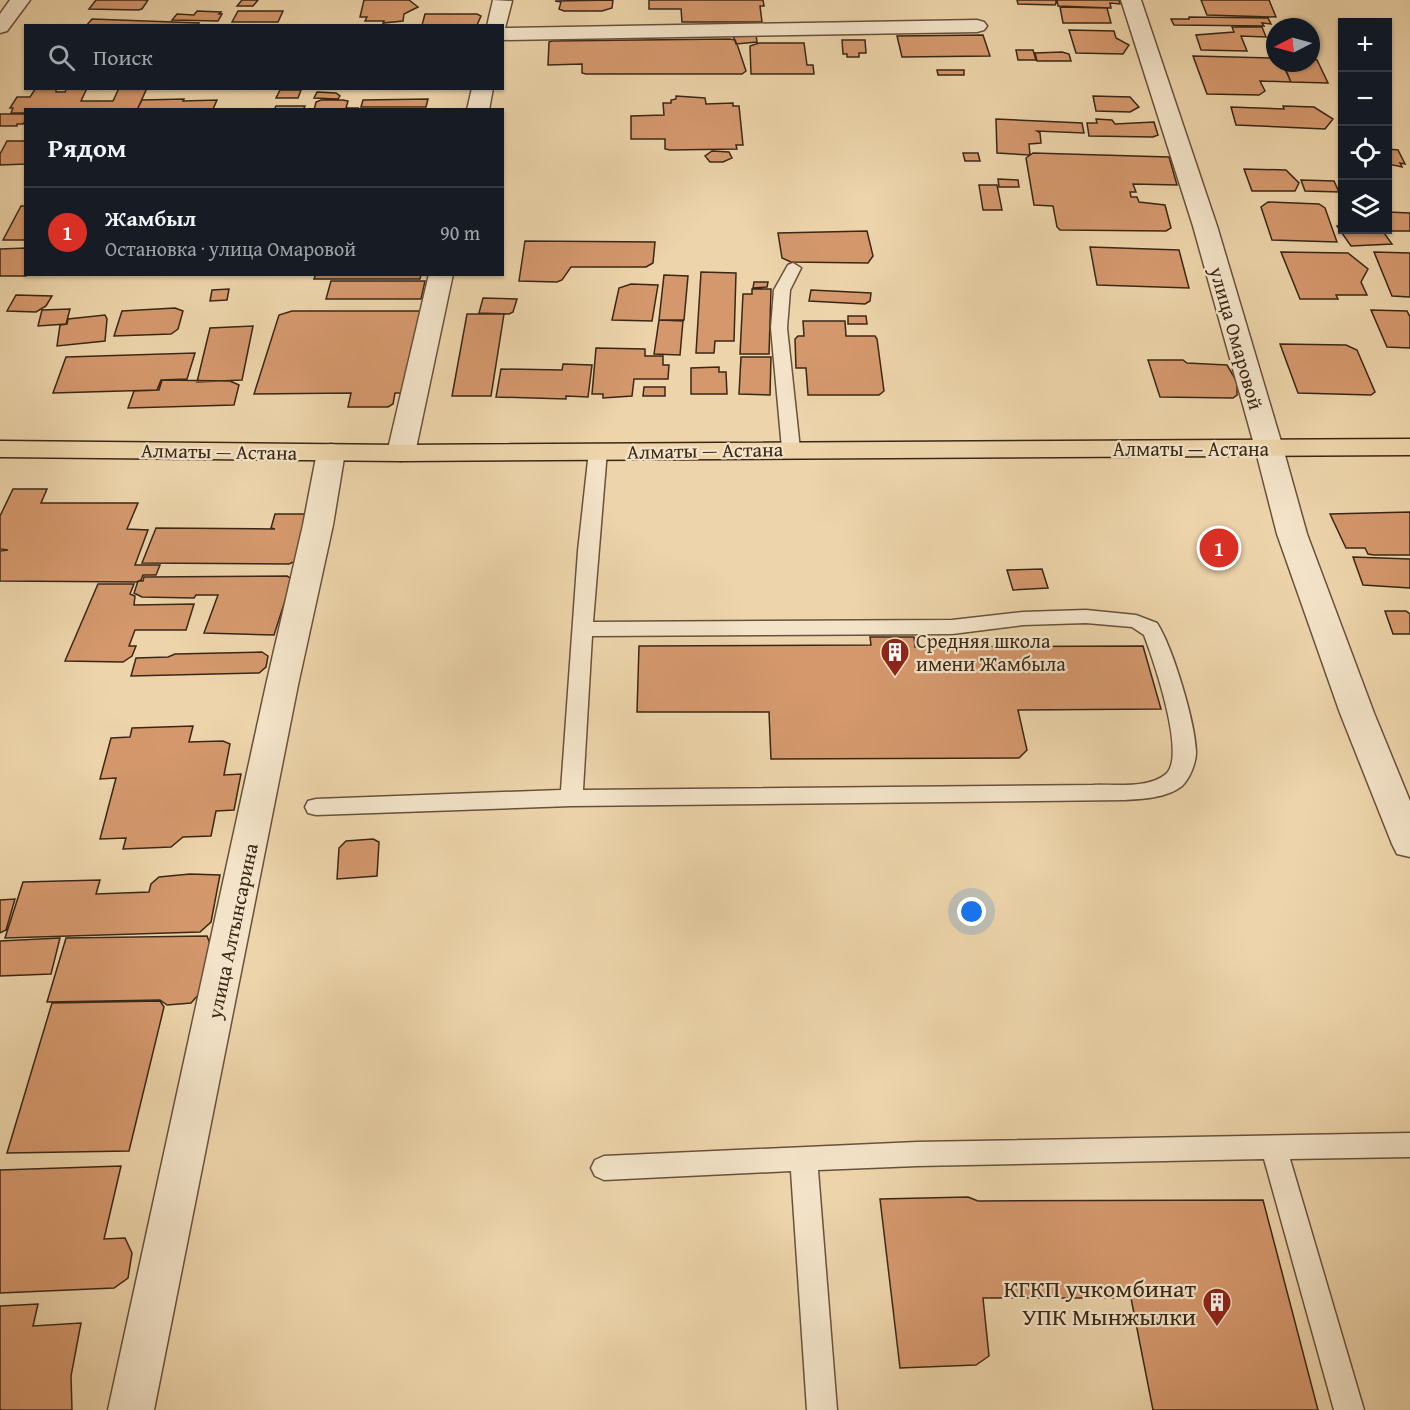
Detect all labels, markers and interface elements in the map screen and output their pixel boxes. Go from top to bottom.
north arrow [1266,18,1320,72]
map controls [1338,18,1392,234]
button: + [1338,18,1392,72]
search box [24,24,504,90]
icon: search [45,41,78,74]
text: Поиск [93,41,153,73]
button: − [1338,72,1392,126]
button: locate [1338,126,1392,180]
text: Рядом [48,128,126,167]
button: layers [1338,180,1392,234]
text: Жамбыл [105,202,196,234]
text: 1 [62,218,73,247]
text: 90 m [440,218,480,247]
text: Остановка · улица Омаровой [105,234,356,263]
street label: улица Омаровой [1203,262,1271,413]
street label: Алматы — Астана [627,434,784,466]
street label: Алматы — Астана [1113,434,1270,463]
street label: Алматы — Астана [141,435,298,467]
pin: 1 [1200,526,1238,570]
place label: Средняя школа имени Жамбыла [916,626,1066,678]
building icon: Средняя школа имени Жамбыла [879,636,911,678]
street label: улица Алтынсарина [199,840,265,1023]
your location [957,897,986,926]
place label: КГКП учкомбинат УПК Мынжылки [1004,1271,1196,1334]
building icon: КГКП учкомбинат УПК Мынжылки [1201,1286,1233,1328]

